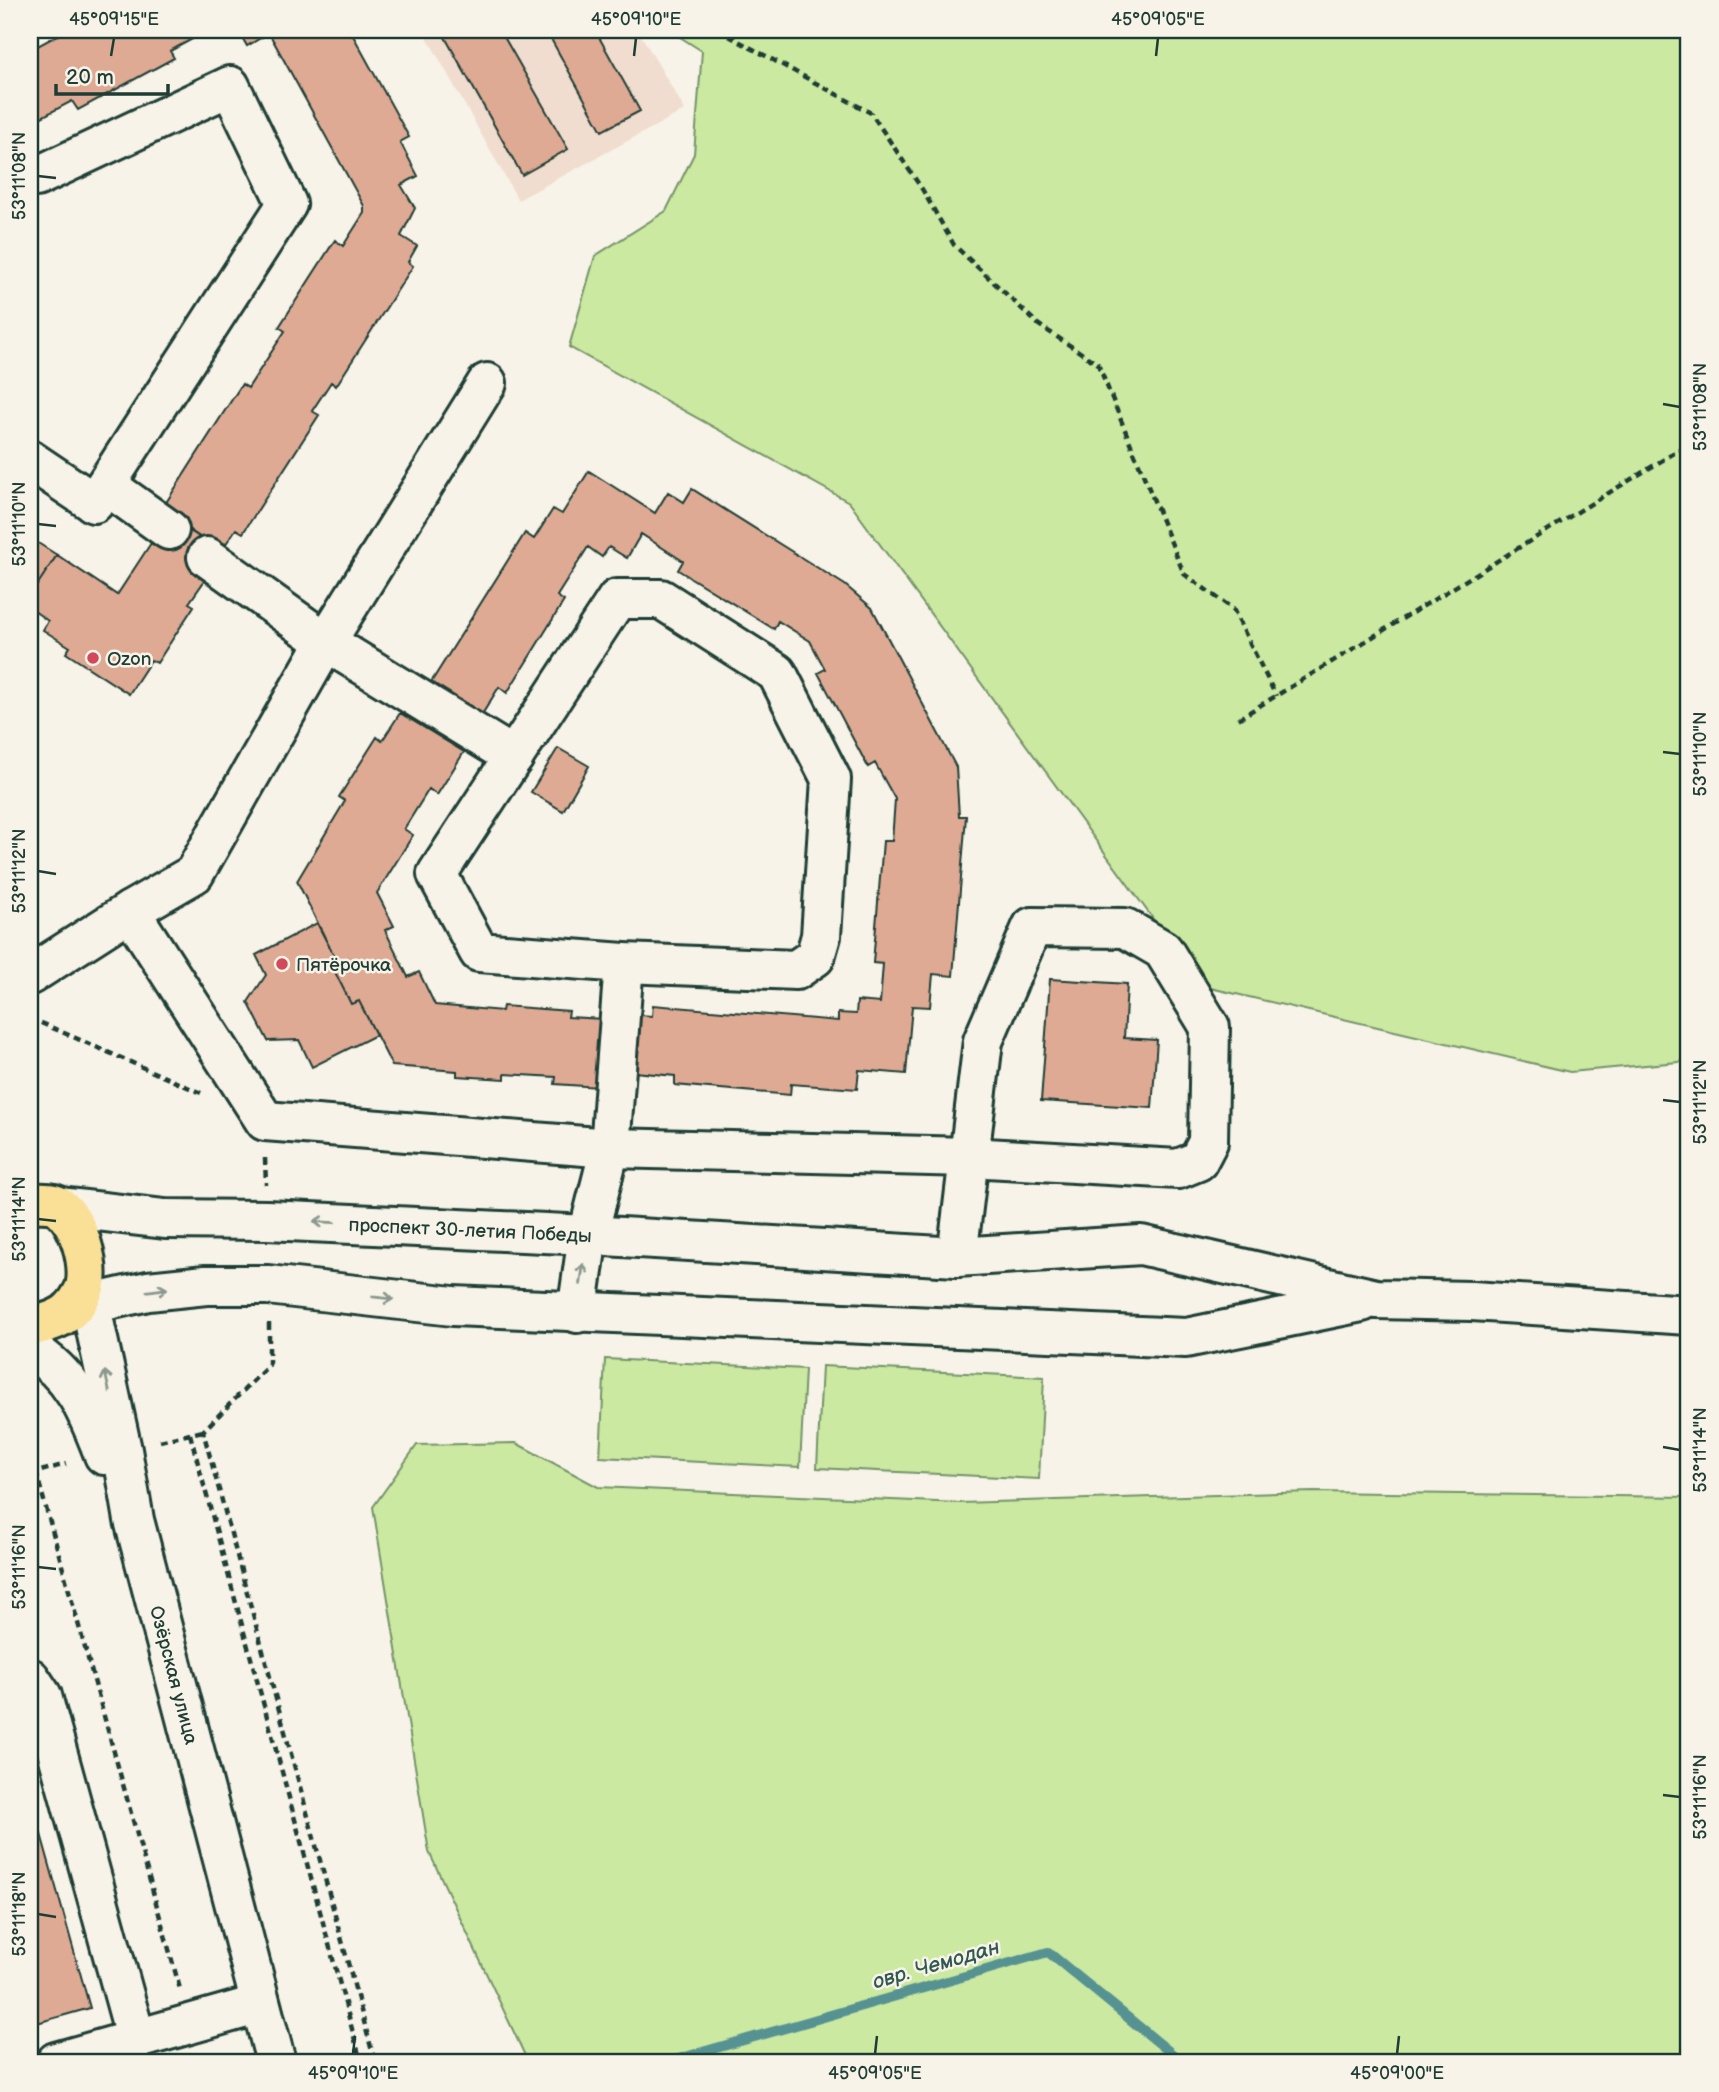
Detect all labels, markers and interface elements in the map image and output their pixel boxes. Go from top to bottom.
text: 45°09'15"E [69,9,159,30]
text: 45°09'10"E [591,9,681,30]
text: 45°09'05"E [1111,9,1205,30]
scale bar [56,52,168,96]
text: 20 m [66,65,114,90]
text: 53°11'08"N [9,132,30,220]
text: 53°11'08"N [1690,363,1711,451]
text: 53°11'10"N [9,481,30,567]
place label: Ozon [107,648,152,671]
marker: Ozon [85,650,101,666]
text: 53°11'10"N [1690,711,1711,797]
text: 53°11'12"N [9,828,30,914]
place label: Пятёрочка [296,954,391,977]
marker: Пятёрочка [274,956,290,972]
text: 53°11'12"N [1690,1059,1711,1145]
text: 53°11'14"N [9,1176,30,1262]
street label: проспект 30-летия Победы [348,1214,592,1248]
one-way arrow [313,1216,336,1229]
one-way arrow [576,1263,589,1286]
one-way arrow [145,1284,168,1297]
one-way arrow [371,1292,394,1305]
one-way arrow [100,1370,114,1393]
text: 53°11'14"N [1690,1407,1711,1493]
text: 53°11'16"N [9,1524,30,1610]
street label: Озёрская улица [144,1603,202,1747]
text: 53°11'16"N [1690,1754,1711,1840]
text: 53°11'18"N [9,1872,30,1957]
water label: овр. Чемодан [870,1934,1003,1995]
text: 45°09'10"E [308,2063,398,2084]
text: 45°09'05"E [828,2063,922,2084]
text: 45°09'00"E [1350,2063,1444,2084]

